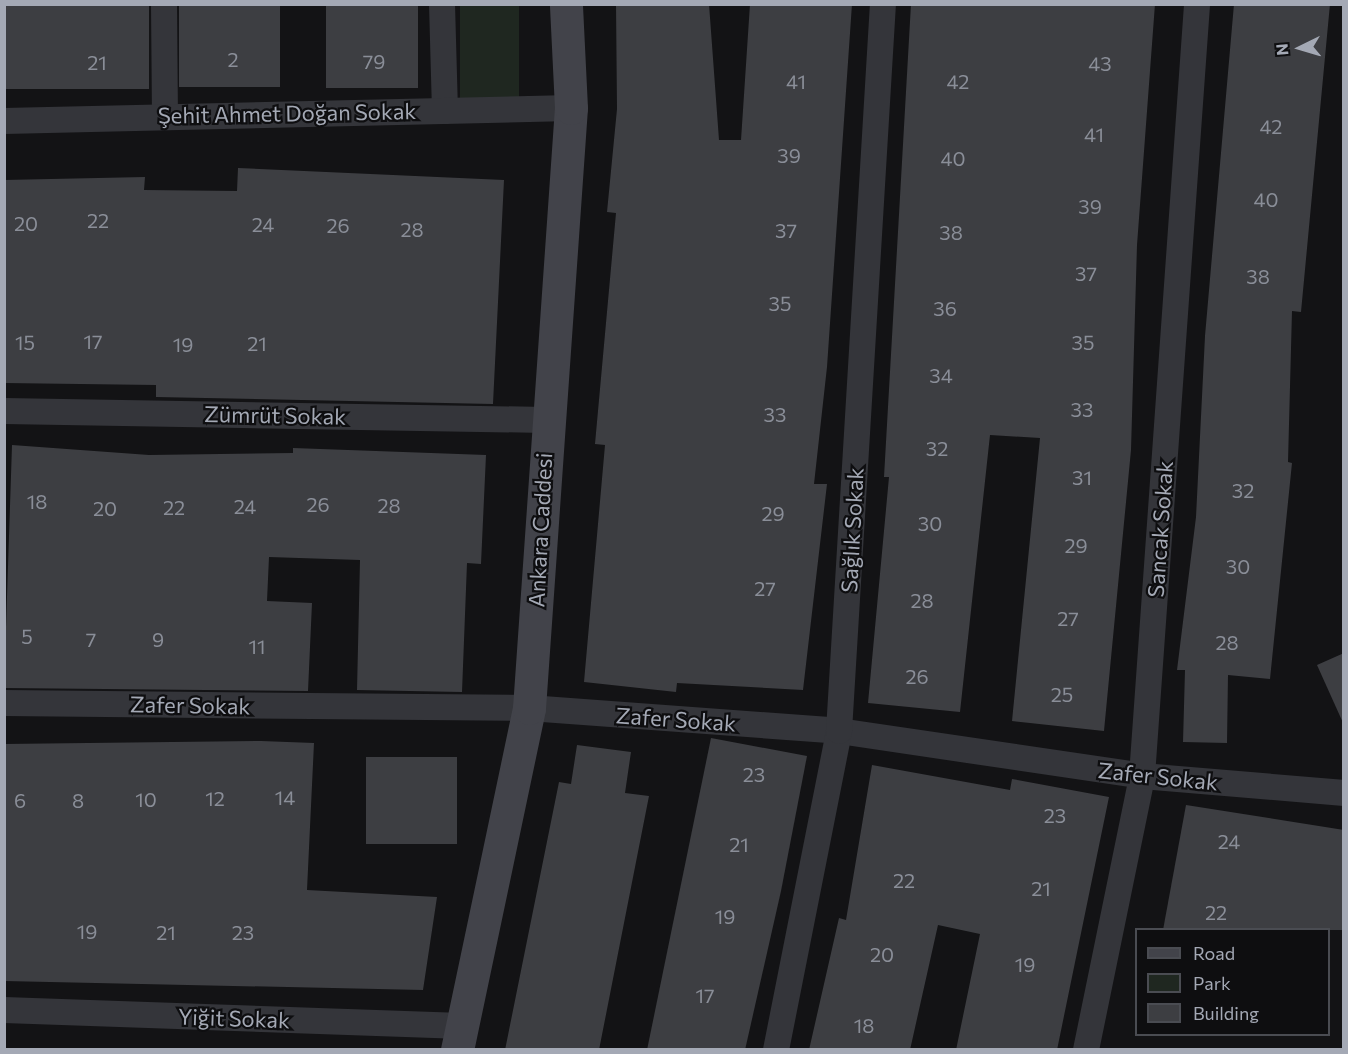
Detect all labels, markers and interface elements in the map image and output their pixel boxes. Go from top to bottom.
north arrow [1270,18,1330,78]
text: N [1272,43,1292,56]
house number: 2 [227,47,239,71]
house number: 79 [363,49,385,73]
house number: 21 [87,50,107,74]
house number: 43 [1088,51,1112,75]
house number: 41 [786,69,806,93]
house number: 42 [947,69,969,93]
street label: Şehit Ahmet Doğan Sokak [158,98,416,128]
house number: 42 [1260,114,1282,138]
house number: 41 [1084,122,1104,146]
house number: 39 [777,143,801,167]
house number: 40 [940,146,966,170]
house number: 40 [1253,187,1279,211]
house number: 39 [1078,194,1102,218]
house number: 22 [87,208,109,232]
house number: 20 [14,211,38,235]
house number: 24 [252,212,274,236]
house number: 26 [326,213,350,237]
house number: 28 [400,217,424,241]
house number: 37 [775,218,797,242]
house number: 38 [939,220,963,244]
house number: 37 [1075,261,1097,285]
house number: 38 [1246,264,1270,288]
house number: 35 [769,291,791,315]
house number: 36 [933,296,957,320]
house number: 17 [83,329,103,353]
house number: 15 [15,330,35,354]
house number: 35 [1072,330,1094,354]
house number: 21 [247,331,267,355]
house number: 19 [173,332,193,356]
house number: 34 [929,363,953,387]
house number: 33 [1071,397,1093,421]
street label: Zümrüt Sokak [204,401,346,429]
house number: 33 [764,402,786,426]
house number: 32 [926,436,948,460]
street label: Ankara Caddesi [523,452,557,608]
street label: Sancak Sokak [1142,460,1178,598]
house number: 31 [1072,465,1092,489]
street label: Sağlık Sokak [836,467,868,593]
house number: 32 [1232,478,1254,502]
house number: 18 [27,489,47,513]
house number: 26 [306,492,330,516]
house number: 28 [377,493,401,517]
house number: 24 [234,494,256,518]
house number: 22 [163,495,185,519]
house number: 20 [93,496,117,520]
house number: 29 [761,501,785,525]
house number: 30 [918,511,942,535]
house number: 29 [1064,533,1088,557]
house number: 30 [1226,554,1250,578]
house number: 27 [754,576,776,600]
house number: 28 [910,588,934,612]
house number: 27 [1057,606,1079,630]
house number: 5 [21,624,33,648]
house number: 7 [86,627,96,651]
house number: 9 [152,627,164,651]
house number: 28 [1215,630,1239,654]
house number: 11 [248,634,266,658]
house number: 26 [905,664,929,688]
house number: 25 [1051,682,1073,706]
street label: Zafer Sokak [130,691,250,719]
street label: Zafer Sokak [615,702,737,736]
street label: Zafer Sokak [1097,757,1219,795]
house number: 23 [743,762,765,786]
house number: 14 [275,785,295,809]
house number: 12 [205,786,225,810]
house number: 10 [135,787,157,811]
house number: 6 [14,788,26,812]
house number: 8 [72,788,84,812]
house number: 23 [1044,803,1066,827]
house number: 24 [1218,829,1240,853]
house number: 21 [729,832,749,856]
house number: 22 [893,868,915,892]
house number: 21 [1031,876,1051,900]
house number: 22 [1205,900,1227,924]
house number: 19 [715,904,735,928]
house number: 19 [77,919,97,943]
house number: 21 [156,920,176,944]
house number: 23 [232,920,254,944]
legend [1135,928,1330,1036]
house number: 20 [870,942,894,966]
text: Road [1193,942,1235,964]
house number: 19 [1015,952,1035,976]
text: Park [1193,972,1231,994]
house number: 17 [695,983,715,1007]
text: Building [1193,1002,1259,1024]
street label: Yiğit Sokak [177,1003,291,1033]
house number: 18 [854,1013,874,1037]

